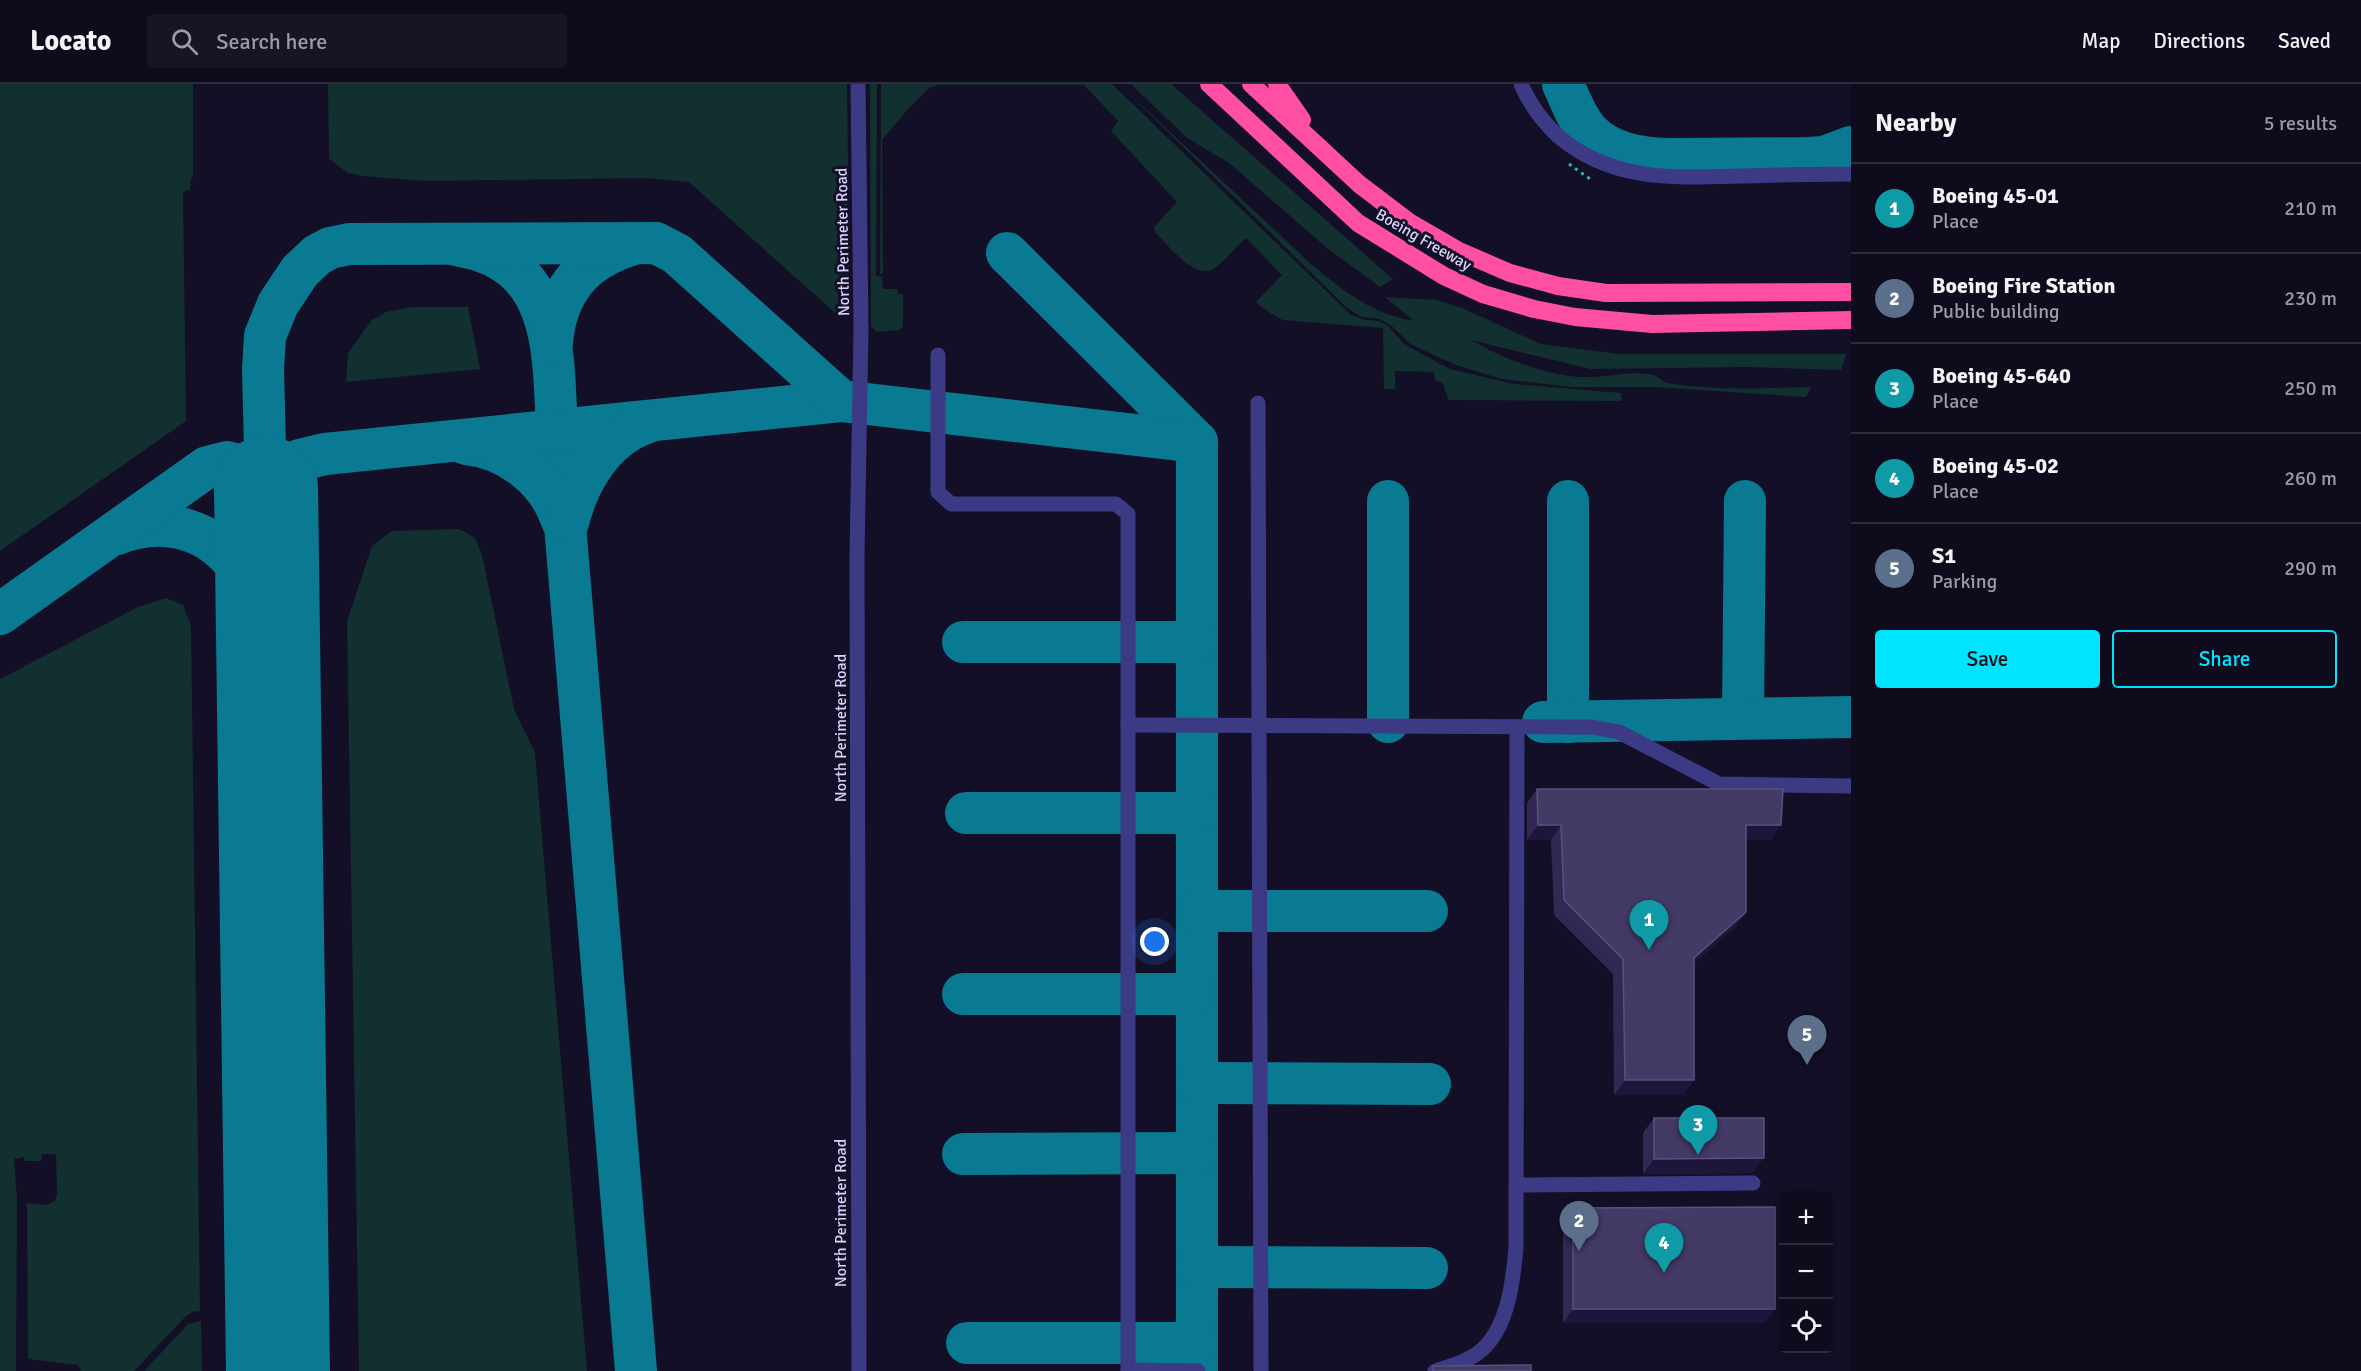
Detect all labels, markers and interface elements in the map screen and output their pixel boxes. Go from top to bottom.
search box [147,14,567,68]
text: Locato [30,24,111,58]
icon: search [168,25,201,58]
text: Search here [216,28,327,55]
text: Map [2082,28,2120,54]
text: Directions [2153,28,2245,54]
text: Saved [2278,28,2331,54]
text: Nearby [1875,107,1956,139]
text: 5 results [2264,111,2337,136]
street label: North Perimeter Road [832,168,854,316]
text: Boeing 45-01 [1932,182,2059,209]
text: 1 [1889,196,1900,221]
text: 210 m [2284,196,2337,221]
street label: Boeing Freeway [1372,204,1475,276]
text: Place [1932,209,1979,234]
text: Boeing Fire Station [1932,272,2116,299]
text: 2 [1889,286,1900,311]
text: 230 m [2284,286,2337,311]
text: Public building [1932,299,2060,324]
text: Boeing 45-640 [1932,362,2071,389]
text: 3 [1889,376,1900,401]
text: 250 m [2284,376,2337,401]
text: Place [1932,389,1979,414]
text: Boeing 45-02 [1932,452,2059,479]
text: 4 [1889,466,1900,491]
text: 260 m [2284,466,2337,491]
text: Place [1932,479,1979,504]
text: S1 [1932,542,1956,569]
text: 5 [1889,556,1900,581]
text: 290 m [2284,556,2337,581]
text: Parking [1932,569,1997,594]
button: Save [1875,630,2100,688]
button: Share [2112,630,2337,688]
street label: North Perimeter Road [831,654,851,802]
pin: 1 [1630,900,1668,950]
your location [1140,927,1169,956]
pin: 5 [1788,1016,1826,1065]
pin: 3 [1678,1106,1718,1155]
street label: North Perimeter Road [831,1139,851,1287]
map controls [1779,1191,1833,1353]
button: + [1779,1191,1833,1245]
pin: 2 [1560,1202,1598,1251]
pin: 4 [1644,1224,1684,1273]
button: − [1779,1245,1833,1299]
button: locate [1779,1299,1833,1353]

